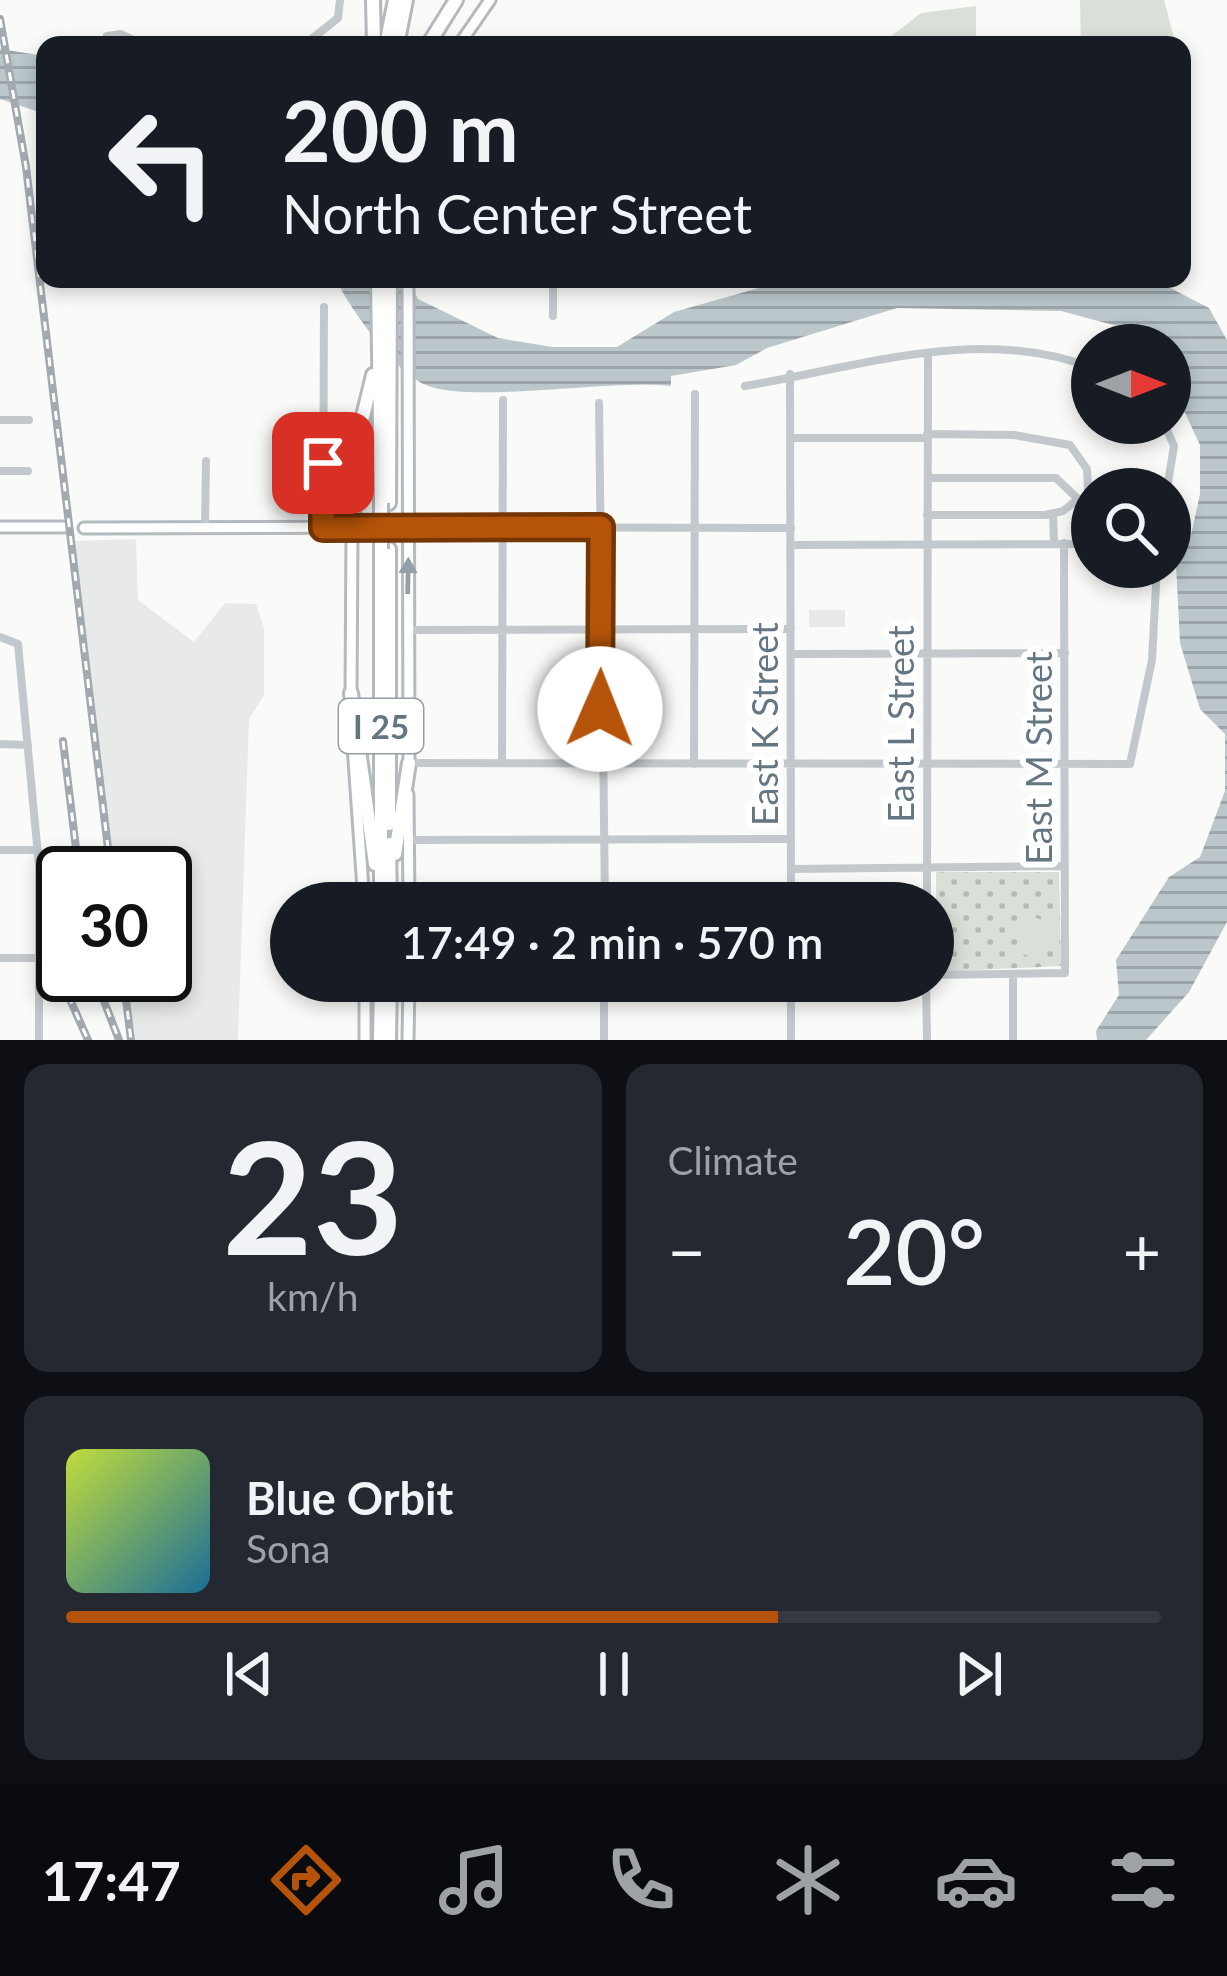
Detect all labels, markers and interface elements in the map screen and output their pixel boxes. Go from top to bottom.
text: 200 m [282,79,519,180]
icon: left [84,84,240,240]
text: North Center Street [282,181,752,246]
north arrow [1071,324,1191,444]
map controls [1071,324,1191,588]
pin [272,412,374,514]
icon: arrive [290,430,356,496]
button: search [1071,468,1191,588]
one-way arrow [398,556,417,594]
street label: East K Street [742,622,786,826]
street label: East L Street [878,625,922,823]
position arrow [537,646,663,772]
street label: East M Street [1016,651,1060,865]
road number: I 25 [339,699,423,753]
speed limit sign: 30 [36,846,192,1002]
text: 17:49 · 2 min · 570 m [401,915,823,969]
text: 23 [222,1101,403,1288]
text: Climate [668,1137,798,1183]
text: 20° [843,1196,985,1304]
text: − [668,1211,706,1290]
text: + [1123,1211,1161,1290]
text: km/h [267,1273,358,1319]
text: Blue Orbit [246,1471,453,1525]
text: Sona [246,1525,330,1571]
icon: previous [216,1641,282,1707]
icon: pause [581,1641,647,1707]
icon: next [946,1641,1012,1707]
icon: directions [264,1838,348,1922]
icon: music [432,1838,516,1922]
icon: phone [599,1838,683,1922]
icon: climate [766,1838,850,1922]
icon: car [934,1838,1018,1922]
icon: filters [1101,1838,1185,1922]
text: 17:47 [42,1848,181,1913]

